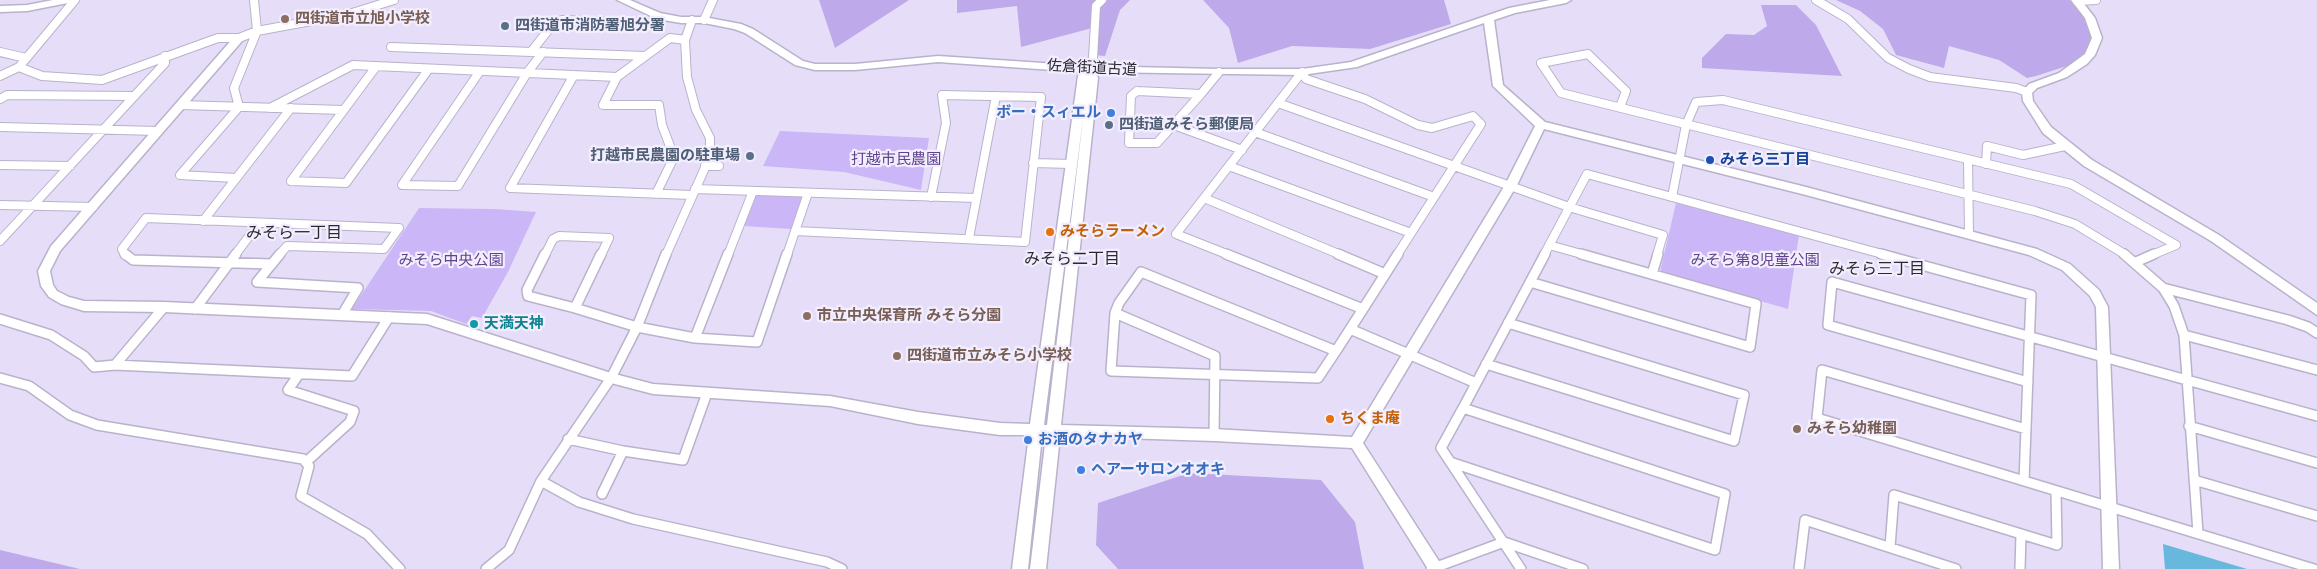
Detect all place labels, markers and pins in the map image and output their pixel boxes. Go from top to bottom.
place label: 四街道市立旭小学校 [295,10,430,28]
marker: 四街道市立旭小学校 [279,13,291,25]
place label: 四街道市消防署旭分署 [515,17,665,35]
marker: 四街道市消防署旭分署 [499,20,511,32]
place label: ボー・スィエル [996,104,1101,122]
marker: ボー・スィエル [1105,107,1117,119]
place label: 四街道みそら郵便局 [1119,116,1254,134]
marker: 四街道みそら郵便局 [1103,119,1115,131]
place label: 打越市民農園の駐車場 [590,147,740,165]
marker: 打越市民農園の駐車場 [744,150,756,162]
place label: みそら三丁目 [1720,151,1810,169]
marker: みそら三丁目 [1704,154,1716,166]
place label: みそらラーメン [1060,223,1165,241]
marker: みそらラーメン [1044,226,1056,238]
place label: 市立中央保育所 みそら分園 [817,307,1001,325]
marker: 市立中央保育所 みそら分園 [801,310,813,322]
place label: 天満天神 [484,315,544,333]
marker: 天満天神 [468,318,480,330]
place label: 四街道市立みそら小学校 [907,347,1072,365]
marker: 四街道市立みそら小学校 [891,350,903,362]
place label: ちくま庵 [1340,410,1400,428]
marker: ちくま庵 [1324,413,1336,425]
place label: みそら幼稚園 [1807,420,1897,438]
marker: みそら幼稚園 [1791,423,1803,435]
place label: お酒のタナカヤ [1038,431,1143,449]
marker: お酒のタナカヤ [1022,434,1034,446]
place label: ヘアーサロンオオキ [1091,461,1225,479]
marker: ヘアーサロンオオキ [1075,464,1087,476]

